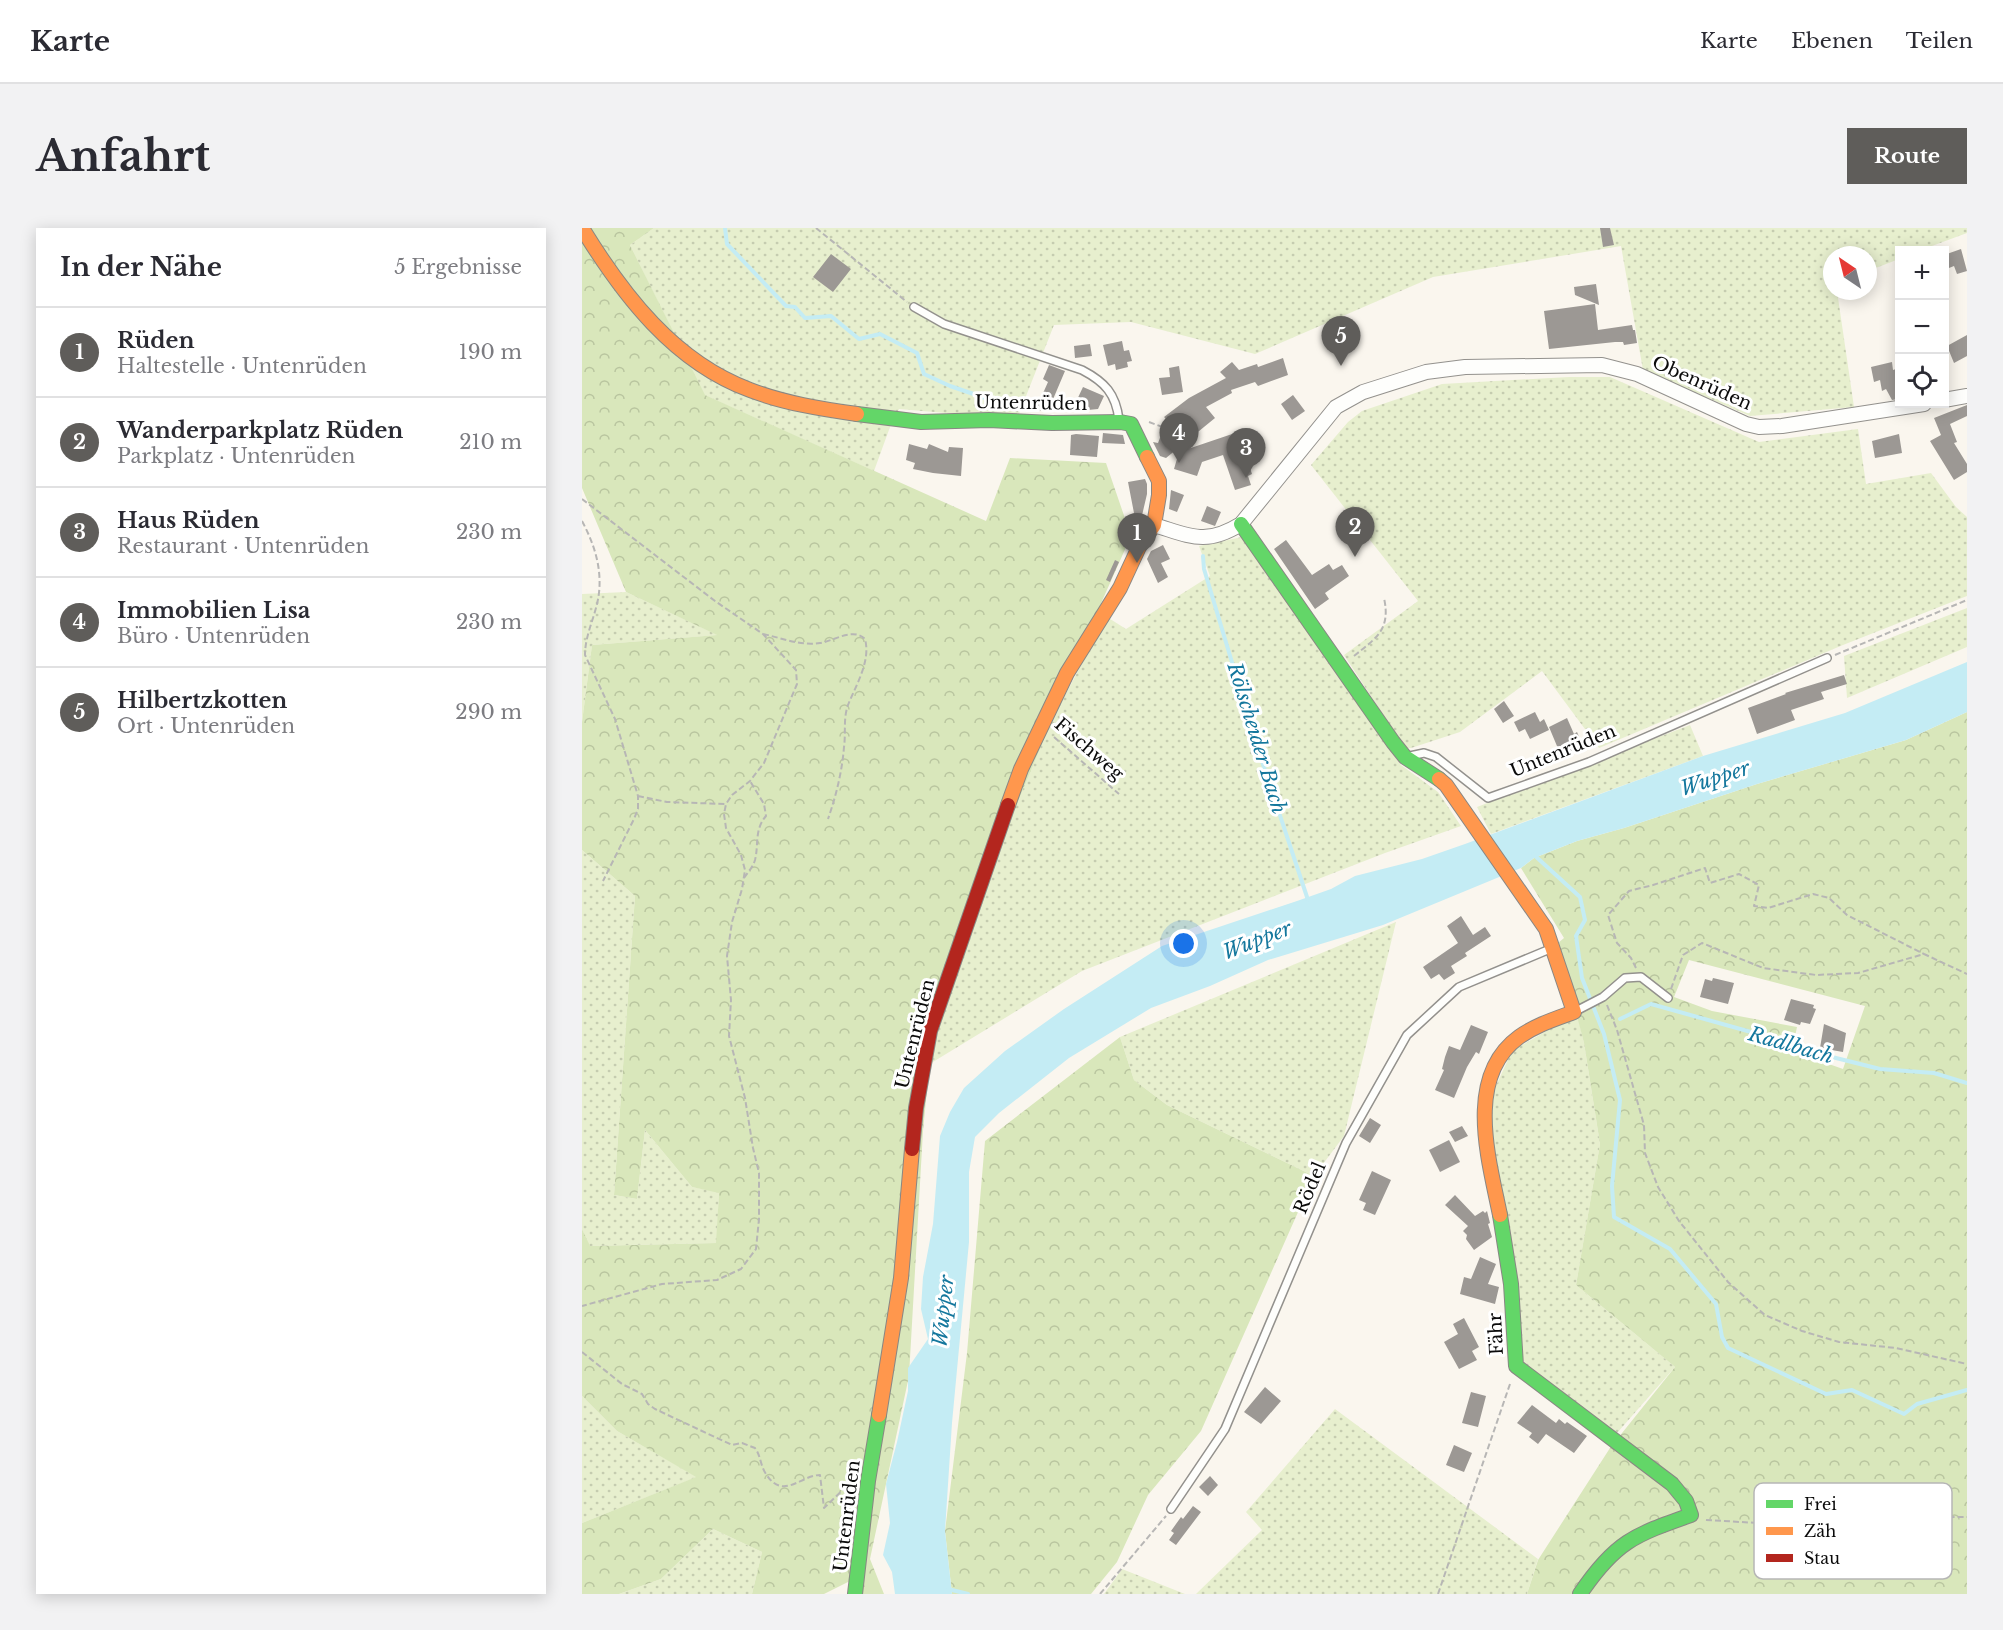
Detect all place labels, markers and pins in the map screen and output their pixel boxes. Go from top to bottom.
pin: 5 [1322,316,1360,366]
pin: 4 [1160,414,1198,463]
pin: 3 [1226,428,1266,478]
pin: 2 [1336,508,1374,557]
pin: 1 [1118,514,1156,563]

